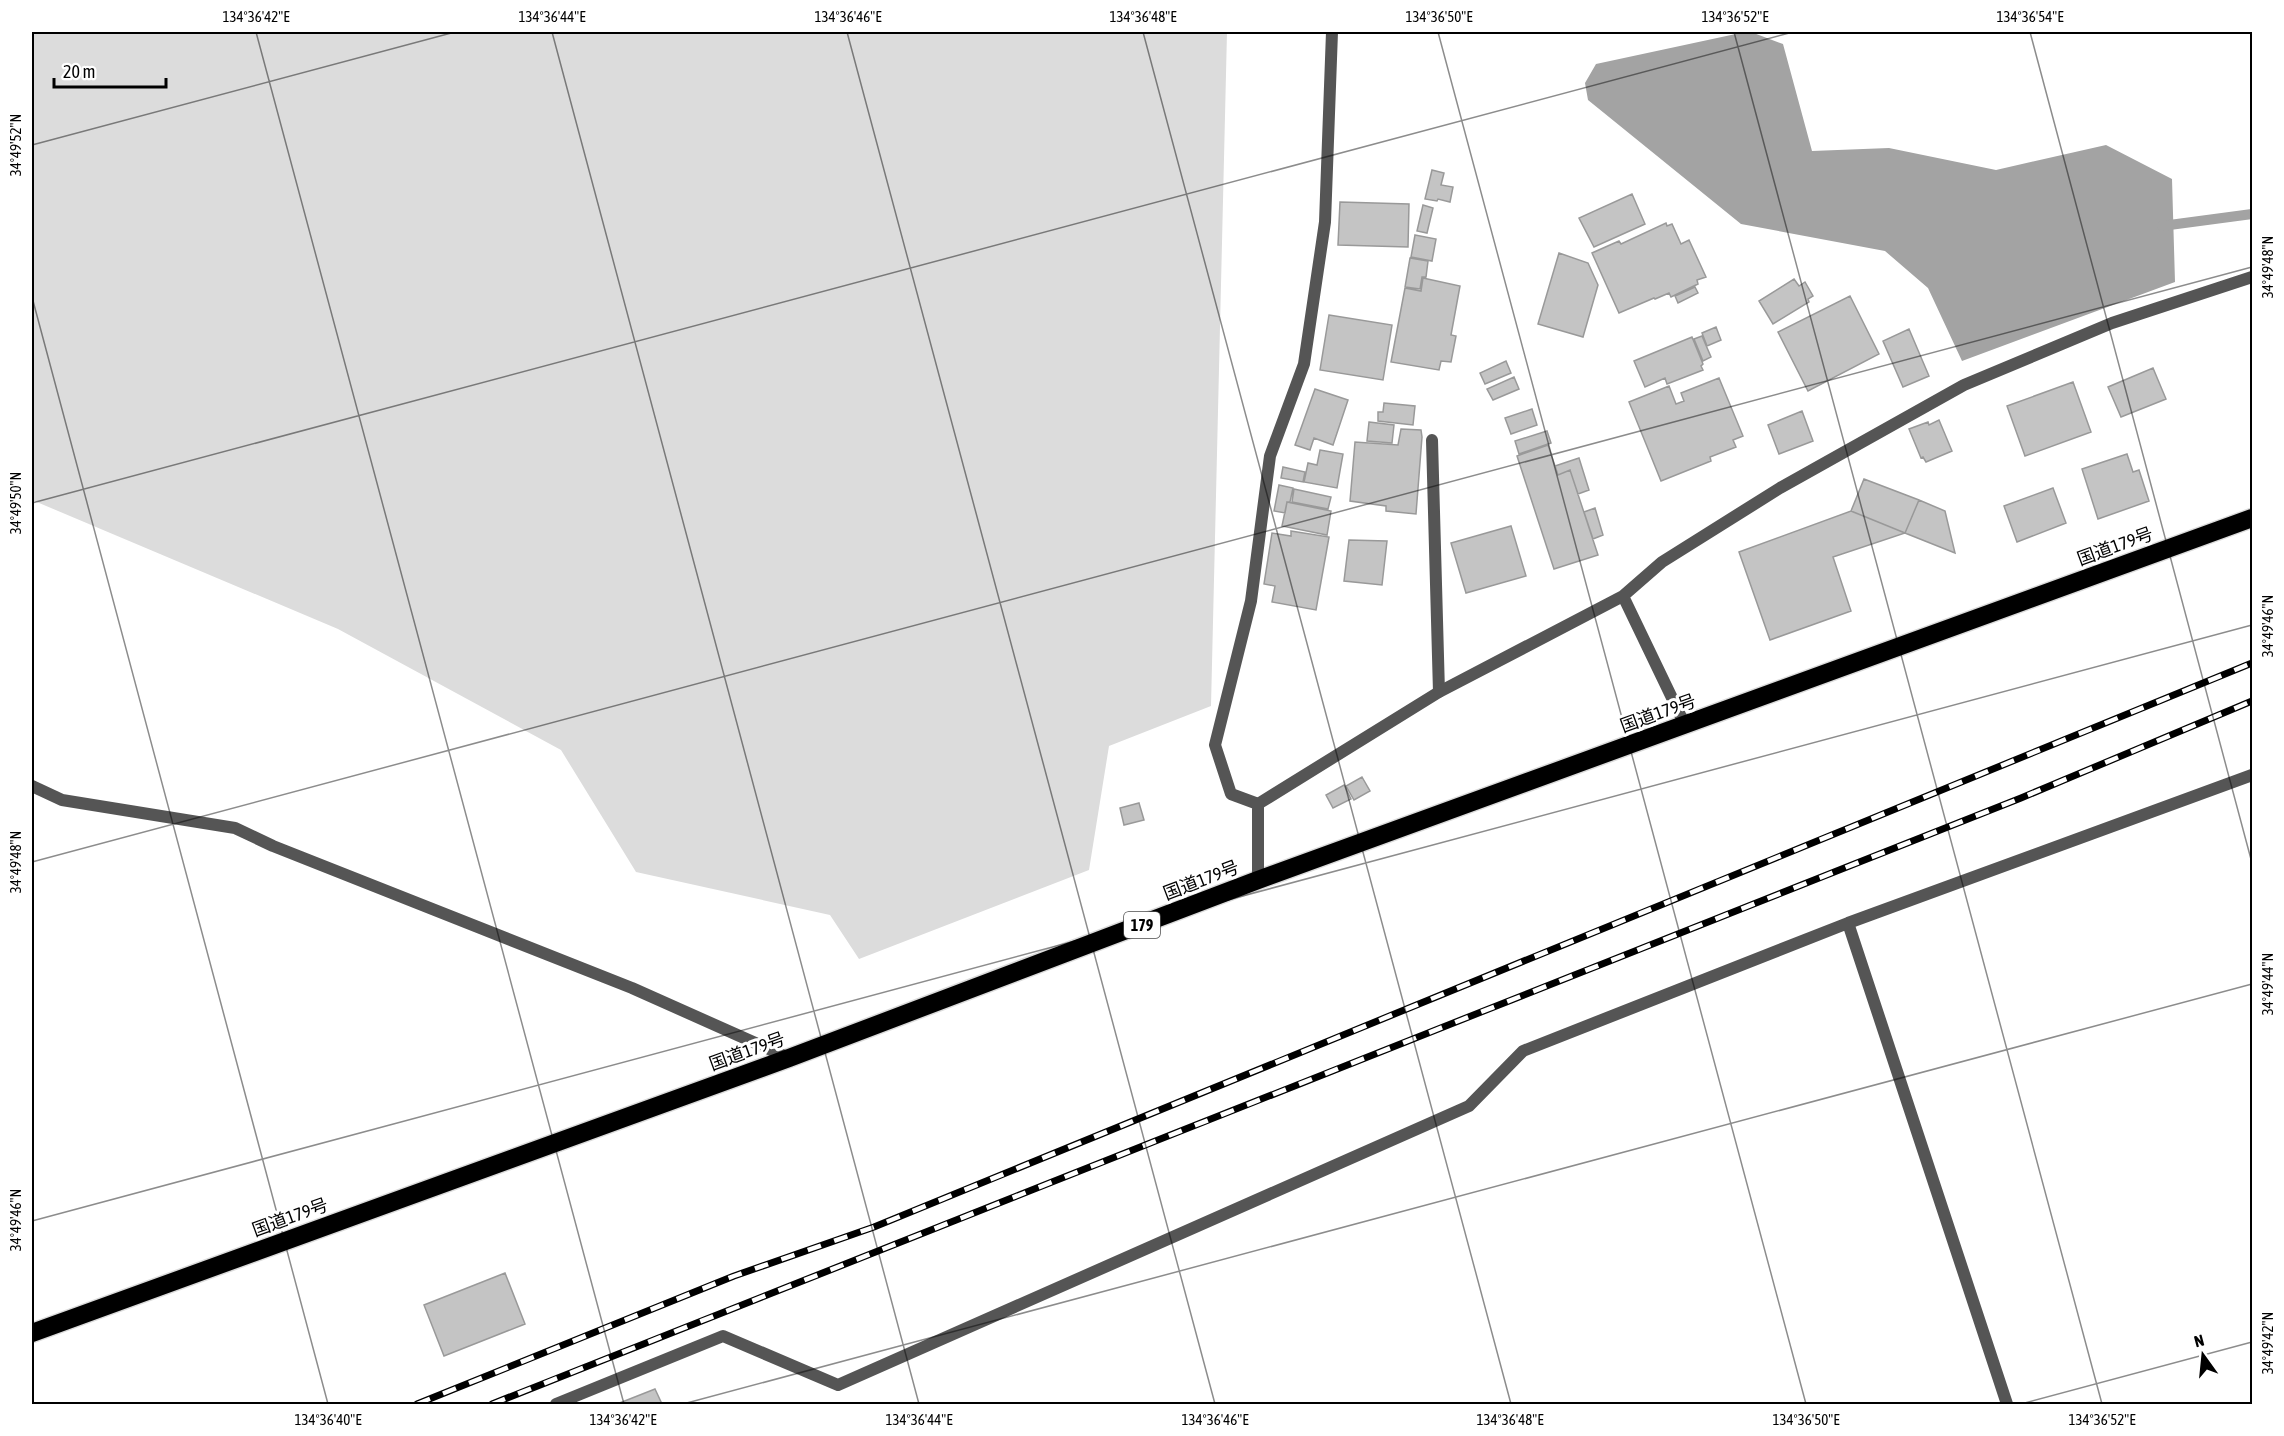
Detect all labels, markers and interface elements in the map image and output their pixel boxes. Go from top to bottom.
text: 134°36'42"E [222,8,290,25]
text: 134°36'44"E [518,8,586,25]
text: 134°36'46"E [814,8,882,25]
text: 134°36'48"E [1109,8,1177,25]
text: 134°36'50"E [1405,8,1473,25]
text: 134°36'52"E [1701,8,1769,25]
text: 134°36'54"E [1996,8,2064,25]
scale bar [54,51,166,89]
text: 20 m [63,61,95,82]
text: 34°49'52"N [7,114,24,176]
text: 34°49'48"N [2259,236,2276,298]
text: 34°49'50"N [7,472,24,534]
street label: 国道179号 [2074,523,2156,569]
text: 34°49'46"N [2259,595,2276,657]
street label: 国道179号 [1617,690,1699,736]
text: 34°49'48"N [7,831,24,893]
street label: 国道179号 [1160,856,1242,904]
road number: 179 [1124,912,1160,938]
text: 34°49'44"N [2259,953,2276,1015]
street label: 国道179号 [706,1028,788,1074]
text: 34°49'46"N [7,1189,24,1251]
street label: 国道179号 [249,1194,331,1240]
text: 34°49'42"N [2259,1312,2276,1374]
north arrow [2173,1325,2233,1385]
text: N [2192,1331,2206,1350]
text: 134°36'40"E [294,1411,362,1428]
text: 134°36'42"E [589,1411,657,1428]
text: 134°36'44"E [885,1411,953,1428]
text: 134°36'46"E [1181,1411,1249,1428]
text: 134°36'48"E [1476,1411,1544,1428]
text: 134°36'50"E [1772,1411,1840,1428]
text: 134°36'52"E [2068,1411,2136,1428]

